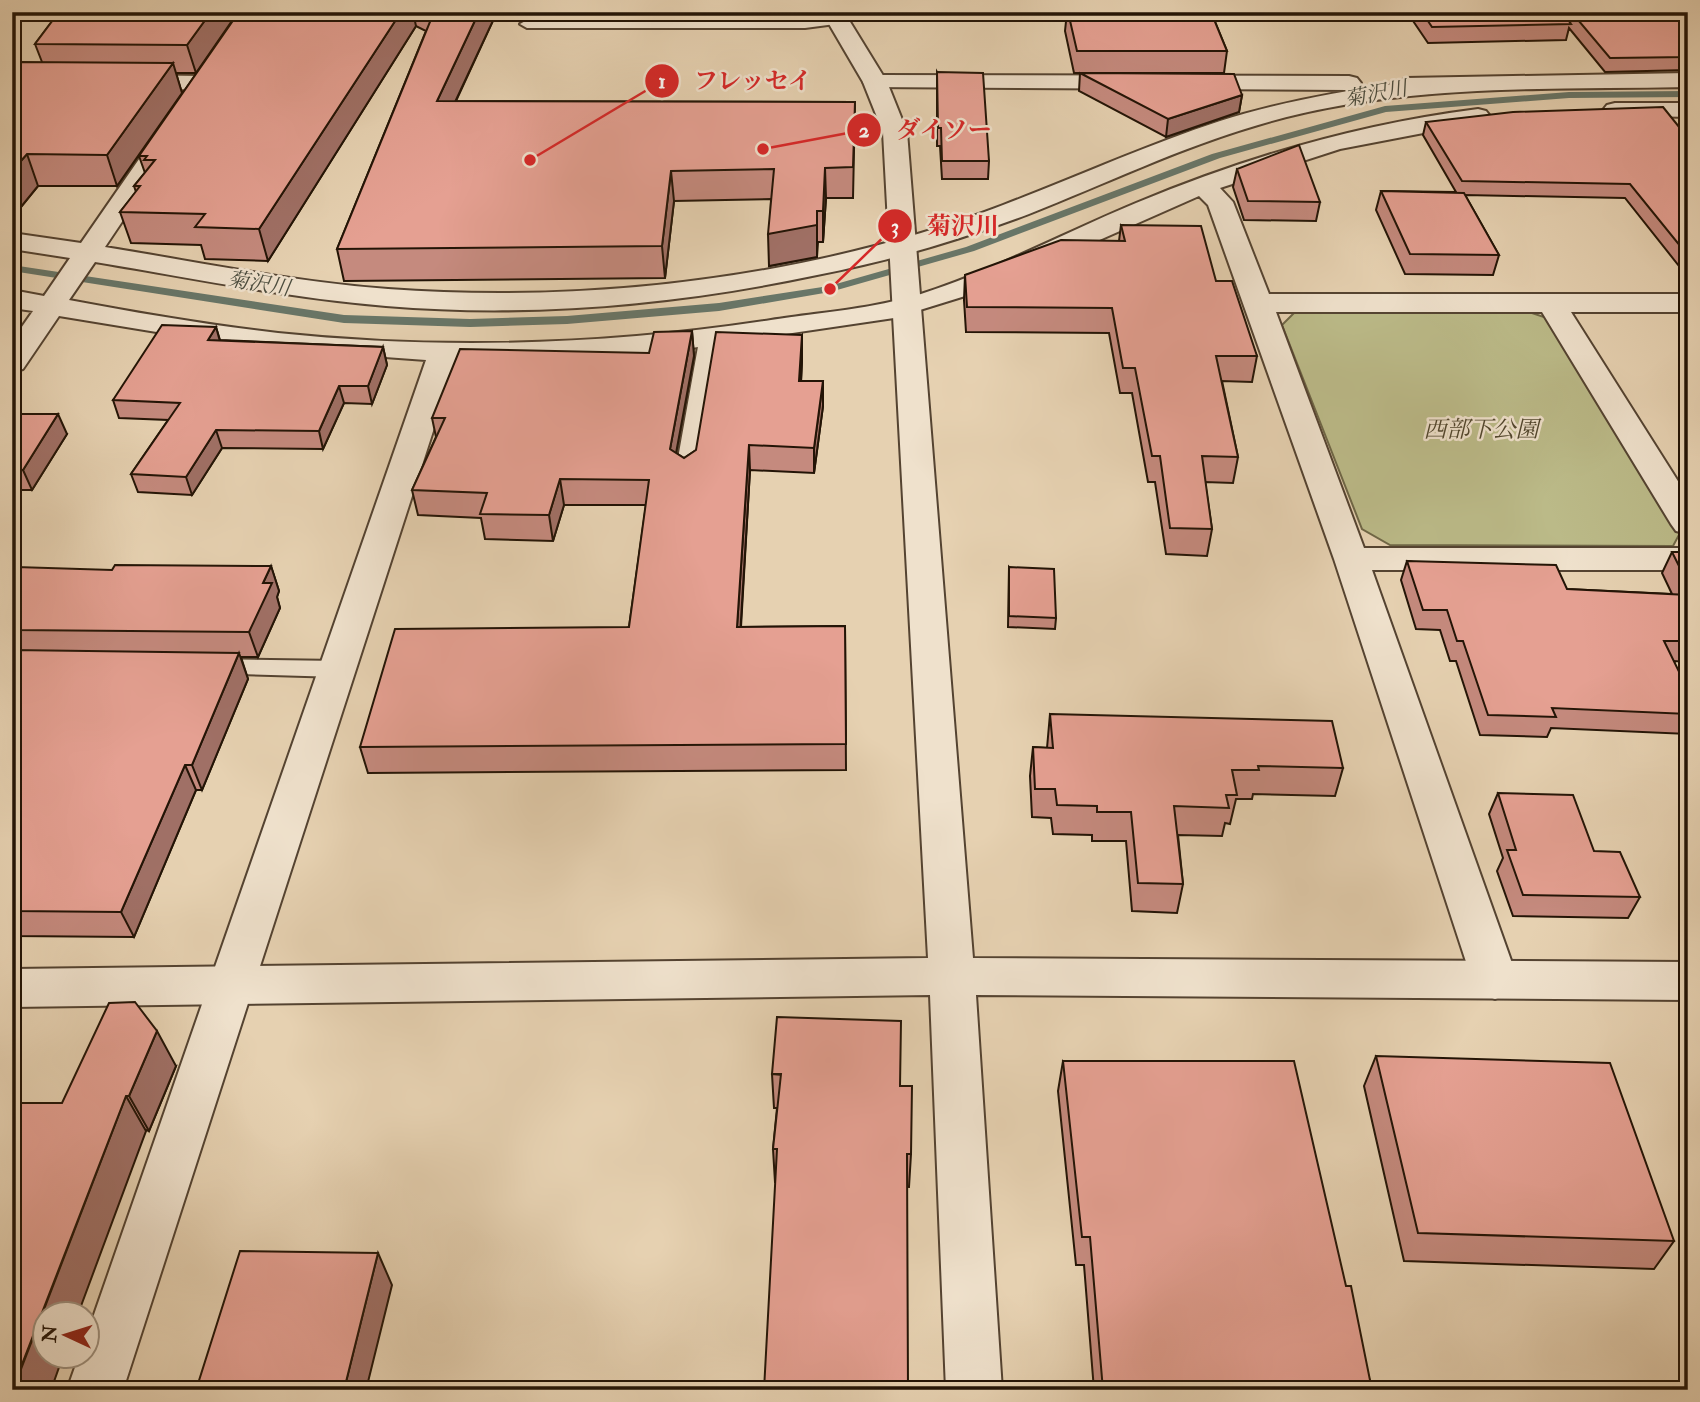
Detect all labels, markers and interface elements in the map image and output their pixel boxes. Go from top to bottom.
callout: フレッセイ [644,58,827,103]
text: フレッセイ [694,66,812,97]
text: 1 [658,68,666,95]
water label: 菊沢川 [1343,74,1411,113]
callout: ダイソー [847,107,1006,152]
text: ダイソー [896,115,992,146]
text: 2 [859,117,870,144]
callout: 菊沢川 [878,203,1013,248]
text: 菊沢川 [927,211,999,242]
text: 3 [891,213,899,240]
water label: 菊沢川 [226,266,294,303]
park label: 西部下公園 [1424,415,1543,444]
north arrow [32,1300,102,1370]
text: N [37,1324,63,1344]

